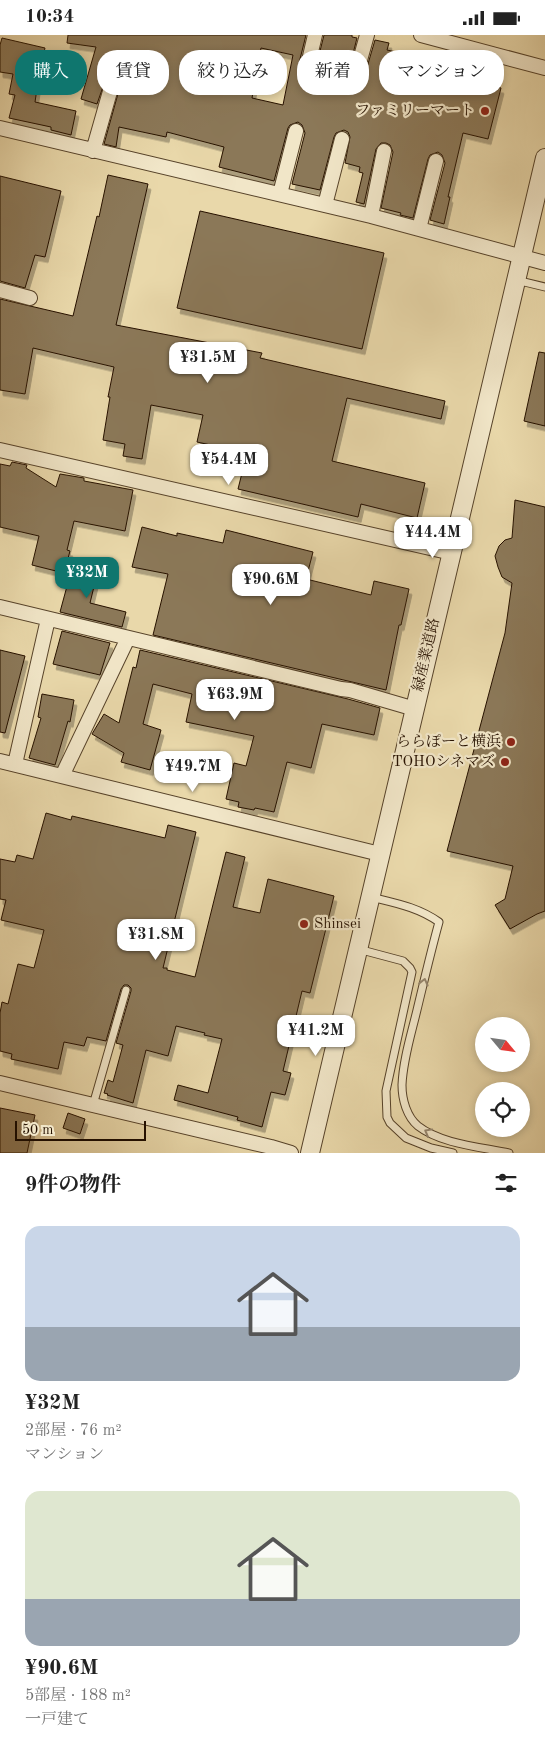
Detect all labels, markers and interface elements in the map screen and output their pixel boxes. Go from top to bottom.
text: 10:34 [25,8,74,27]
chip: 購入 [15,50,87,95]
chip: 賃貸 [97,50,169,95]
chip: 絞り込み [179,50,287,95]
chip: 新着 [297,50,369,95]
chip: マンション [379,50,504,95]
place label: ファミリーマート [355,103,475,119]
marker: ファミリーマート [479,105,491,117]
pin: ¥31.5M [167,341,249,384]
text: ¥31.5M [180,350,236,366]
pin: ¥54.4M [188,443,270,486]
text: ¥54.4M [201,452,257,468]
pin: ¥44.4M [392,517,474,559]
text: ¥44.4M [405,525,461,541]
pin: ¥32M [57,557,117,599]
pin: ¥90.6M [230,563,312,606]
text: ¥32M [66,565,108,581]
text: ¥90.6M [243,572,299,588]
street label: 緑産業道路 [409,616,443,693]
pin: ¥63.9M [194,679,276,721]
text: ¥63.9M [207,687,263,703]
place label: ららぽーと横浜 [396,733,501,750]
marker: ららぽーと横浜 [505,736,517,748]
pin: ¥49.7M [152,751,234,793]
place label: TOHOシネマズ [392,753,495,770]
marker: TOHOシネマズ [499,756,511,768]
text: ¥49.7M [165,759,221,775]
place label: Shinsei [314,917,361,932]
marker: Shinsei [298,918,310,930]
pin: ¥31.8M [115,919,197,961]
text: ¥31.8M [128,927,184,943]
one-way arrow [418,978,429,987]
pin: ¥41.2M [275,1015,357,1057]
north arrow [475,1017,530,1073]
map controls [475,1017,530,1137]
text: ¥41.2M [288,1023,344,1039]
button: locate [475,1082,530,1137]
scale bar [15,1118,146,1141]
text: 50 m [22,1123,53,1137]
one-way arrow [425,1128,434,1138]
icon: filters [492,1169,520,1197]
text: 9件の物件 [25,1175,121,1196]
icon: home [228,1259,318,1349]
text: ¥32M [25,1393,80,1414]
text: 2部屋 · 76 m² [25,1423,122,1439]
text: マンション [25,1447,104,1463]
icon: home [228,1524,318,1614]
text: ¥90.6M [25,1658,98,1679]
text: 5部屋 · 188 m² [25,1688,131,1704]
text: 一戸建て [25,1712,89,1728]

